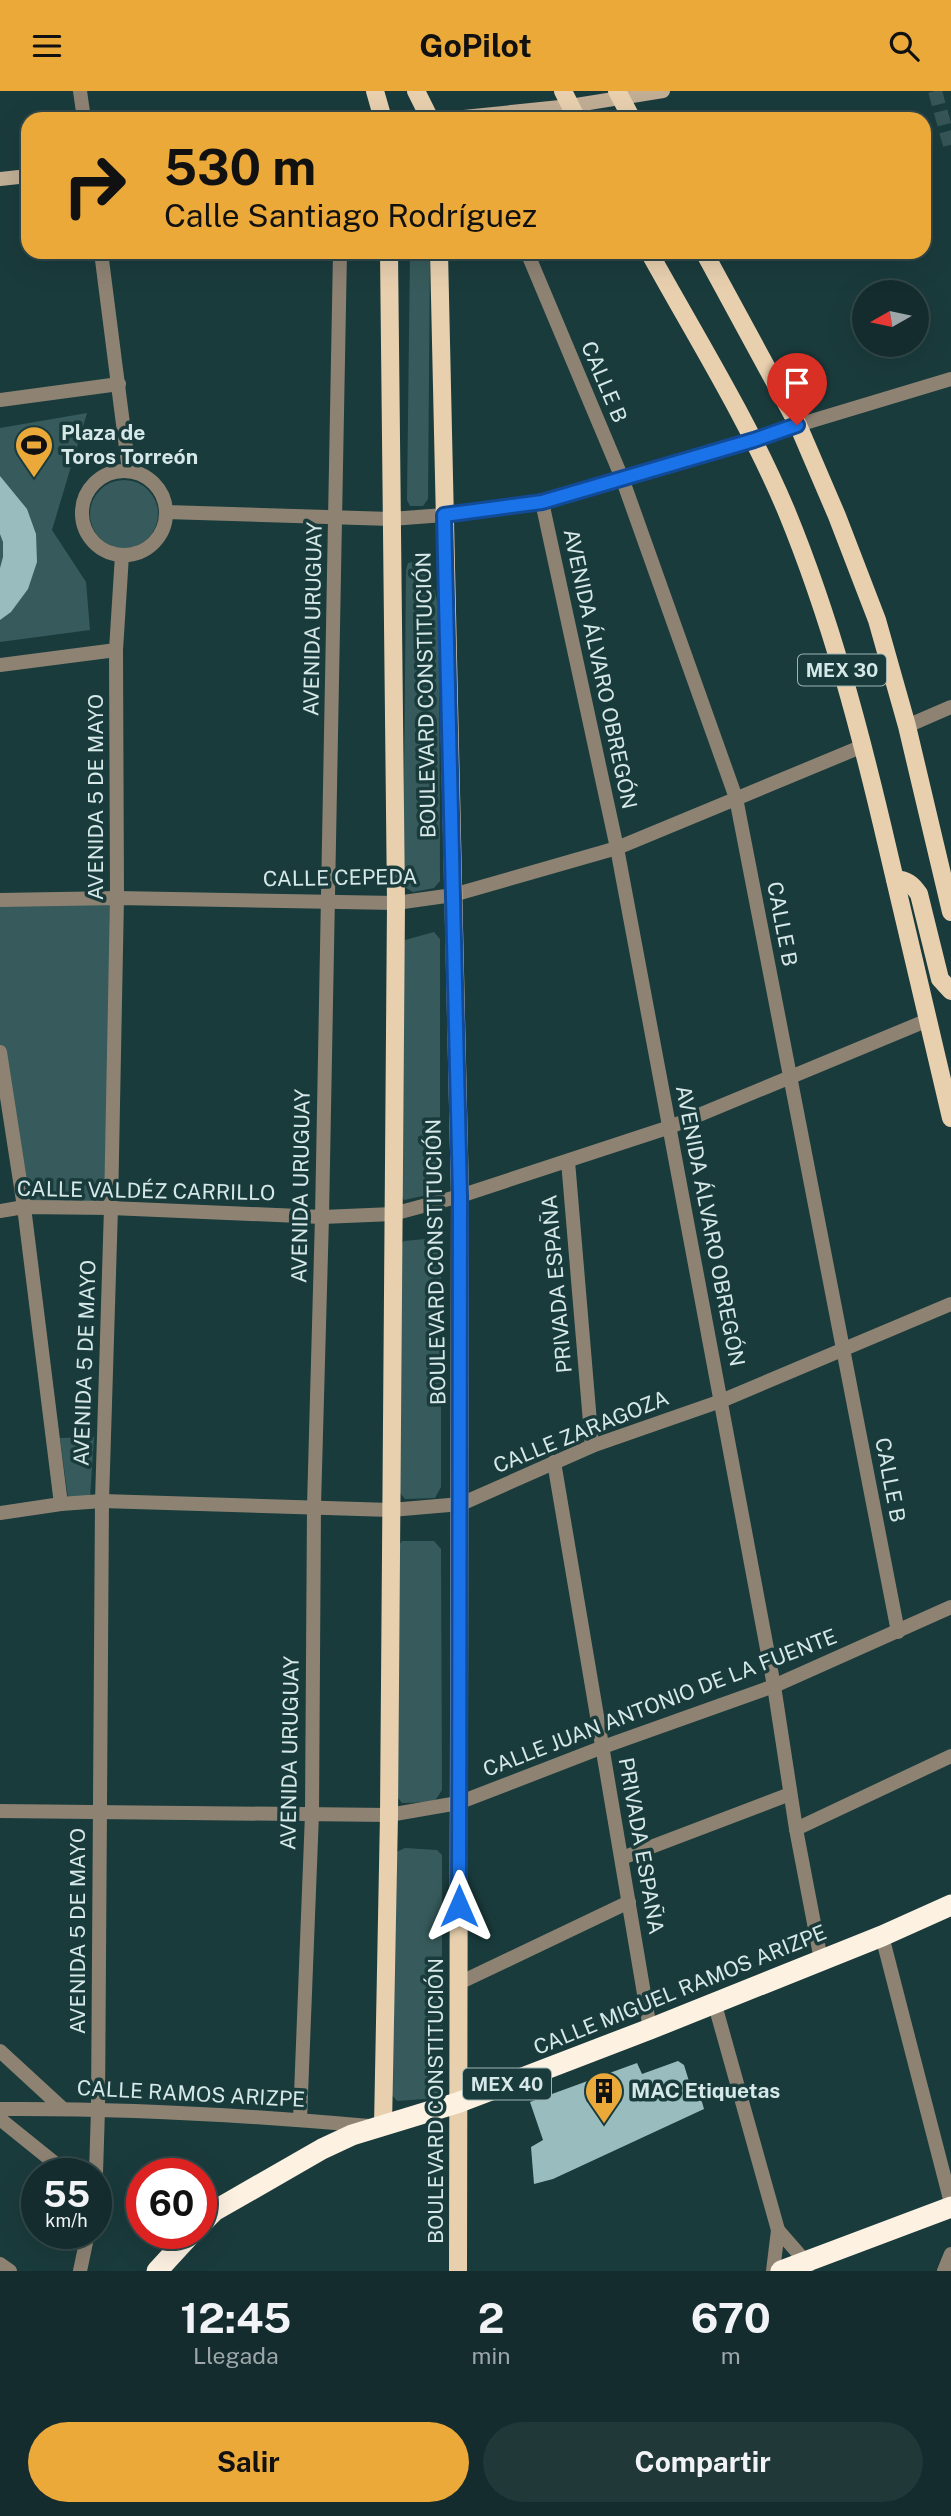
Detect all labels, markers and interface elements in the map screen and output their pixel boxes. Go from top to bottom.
icon: menu [28,27,66,65]
text: GoPilot [419,27,532,64]
icon: search [885,27,923,65]
text: 530 m [164,138,316,196]
icon: right [49,140,140,231]
text: Calle Santiago Rodríguez [164,197,537,234]
north arrow [852,280,929,357]
map controls [852,280,929,357]
street label: CALLE B [576,338,633,426]
pin [767,353,827,425]
icon: arrive [778,364,816,402]
place label: Plaza de Toros Torreón [61,420,198,469]
sports icon: Plaza de Toros Torreón [13,424,55,479]
street label: AVENIDA URUGUAY [298,521,327,716]
street label: AVENIDA ÁLVARO OBREGÓN [559,526,642,811]
street label: BOULEVARD CONSTITUCIÓN [411,552,440,838]
road number: MEX 30 [798,655,886,685]
street label: AVENIDA 5 DE MAYO [83,694,108,900]
street label: CALLE CEPEDA [263,864,418,891]
street label: CALLE B [762,880,803,968]
street label: AVENIDA ÁLVARO OBREGÓN [671,1083,750,1369]
street label: AVENIDA URUGUAY [286,1088,315,1283]
street label: BOULEVARD CONSTITUCIÓN [421,1119,450,1405]
street label: CALLE VALDÉZ CARRILLO [17,1176,275,1205]
street label: PRIVADA ESPAÑA [536,1194,577,1374]
street label: AVENIDA 5 DE MAYO [68,1259,101,1467]
street label: CALLE ZARAGOZA [489,1385,672,1478]
street label: CALLE B [870,1436,911,1524]
street label: CALLE JUAN ANTONIO DE LA FUENTE [479,1623,840,1782]
street label: AVENIDA URUGUAY [275,1655,304,1850]
street label: PRIVADA ESPAÑA [614,1756,669,1936]
street label: AVENIDA 5 DE MAYO [65,1828,90,2034]
position arrow [422,1869,496,1943]
street label: CALLE MIGUEL RAMOS ARIZPE [530,1919,830,2060]
street label: BOULEVARD CONSTITUCIÓN [423,1958,448,2244]
road number: MEX 40 [463,2069,551,2099]
building icon: MAC Etiquetas [583,2070,625,2125]
street label: CALLE RAMOS ARIZPE [76,2075,306,2112]
place label: MAC Etiquetas [631,2078,780,2103]
speed limit sign: 60 [126,2158,217,2249]
text: 55 [43,2174,90,2215]
text: km/h [45,2210,88,2231]
text: 12:45 [180,2293,291,2342]
text: 2 [478,2293,504,2342]
text: 670 [691,2293,771,2342]
text: Llegada [193,2342,279,2369]
text: min [472,2342,511,2369]
text: m [721,2342,741,2369]
button: Salir [28,2422,469,2502]
button: Compartir [483,2422,923,2502]

